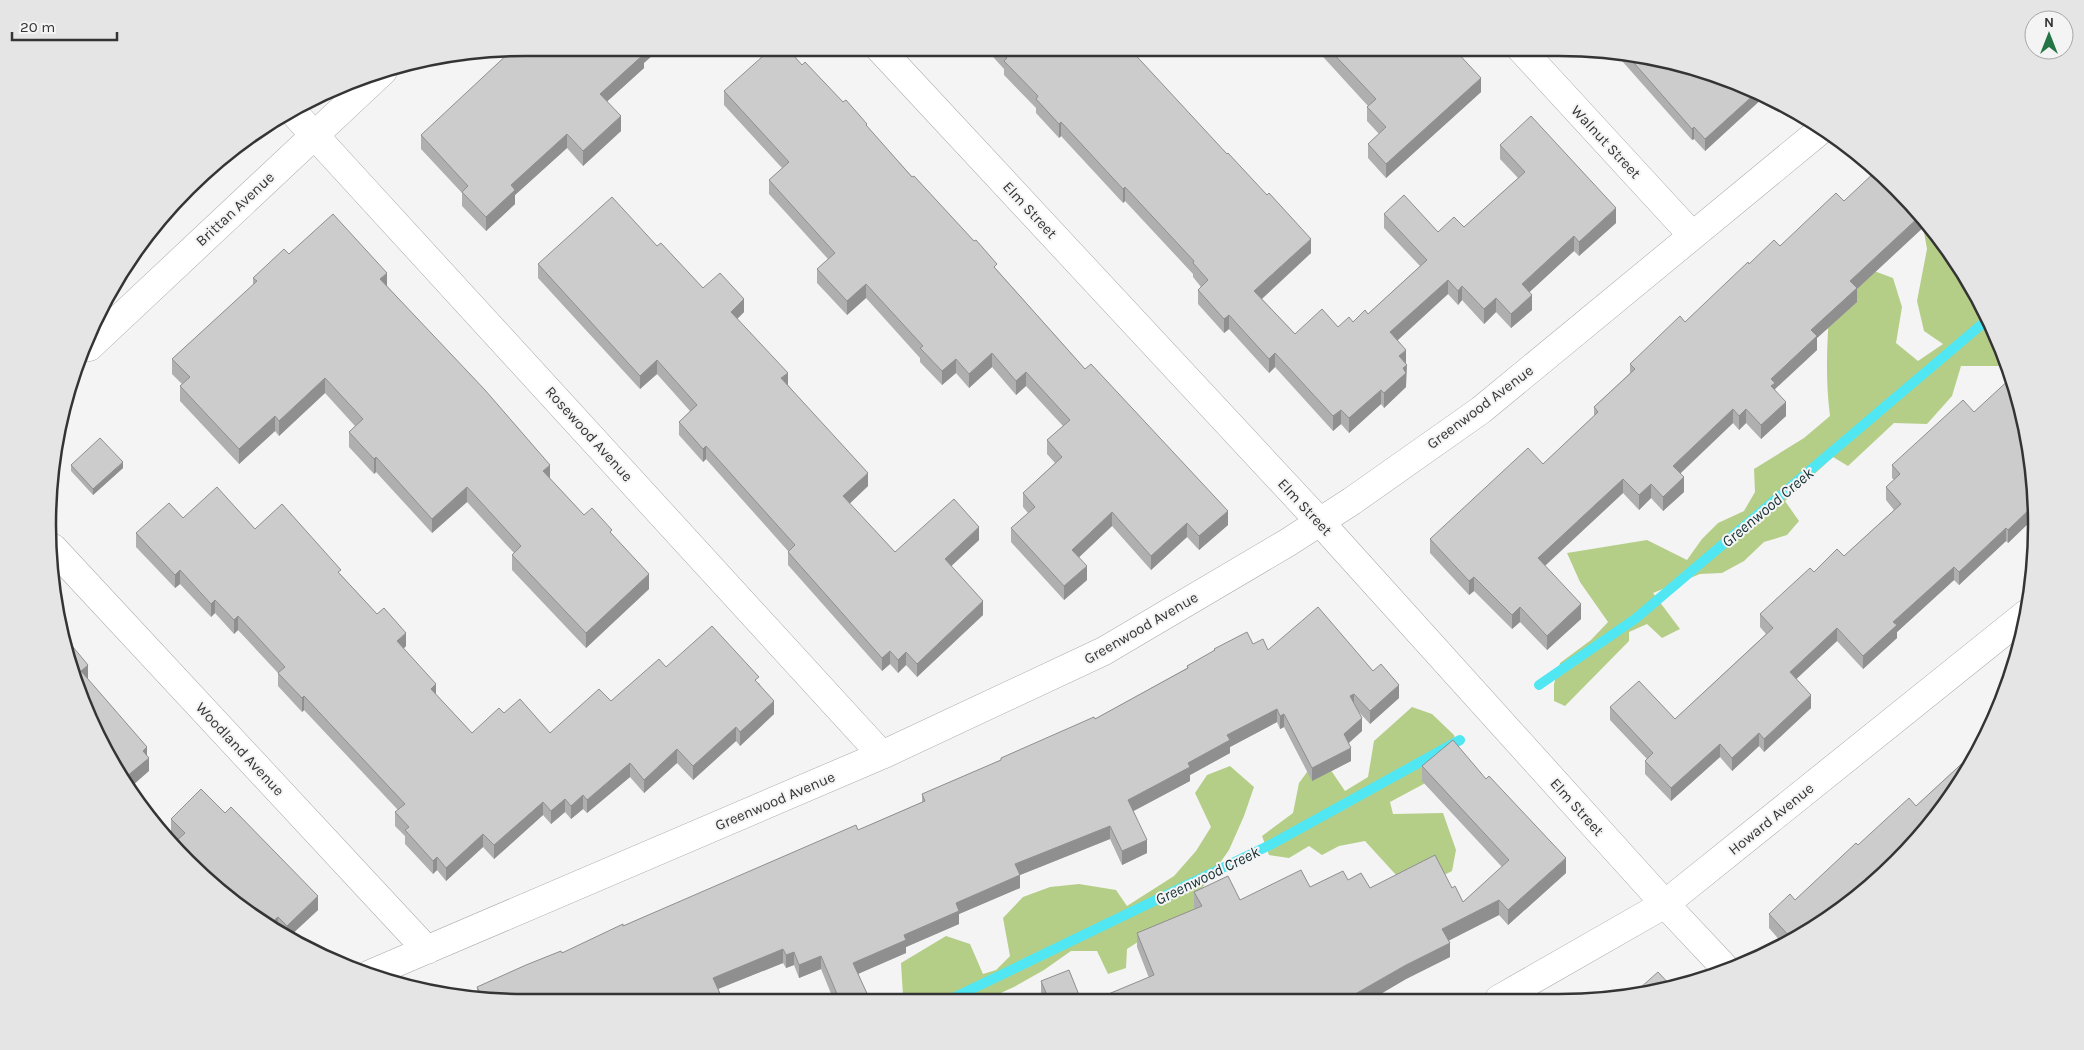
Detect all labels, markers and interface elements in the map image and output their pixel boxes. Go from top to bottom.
scale bar [12,10,118,42]
north arrow [2024,10,2074,60]
text: N [2044,14,2054,31]
text: 20 m [20,18,55,36]
street label: Walnut Street [1567,102,1645,183]
street label: Brittan Avenue [192,168,278,250]
street label: Elm Street [999,178,1061,243]
street label: Greenwood Avenue [1423,361,1537,453]
street label: Rosewood Avenue [541,383,637,485]
water label: Greenwood Creek [1718,463,1818,551]
street label: Elm Street [1274,475,1336,540]
street label: Greenwood Avenue [1081,588,1201,668]
street label: Woodland Avenue [192,698,288,800]
street label: Greenwood Avenue [712,768,838,834]
street label: Elm Street [1546,774,1608,840]
street label: Howard Avenue [1725,779,1817,859]
water label: Greenwood Creek [1152,842,1263,909]

